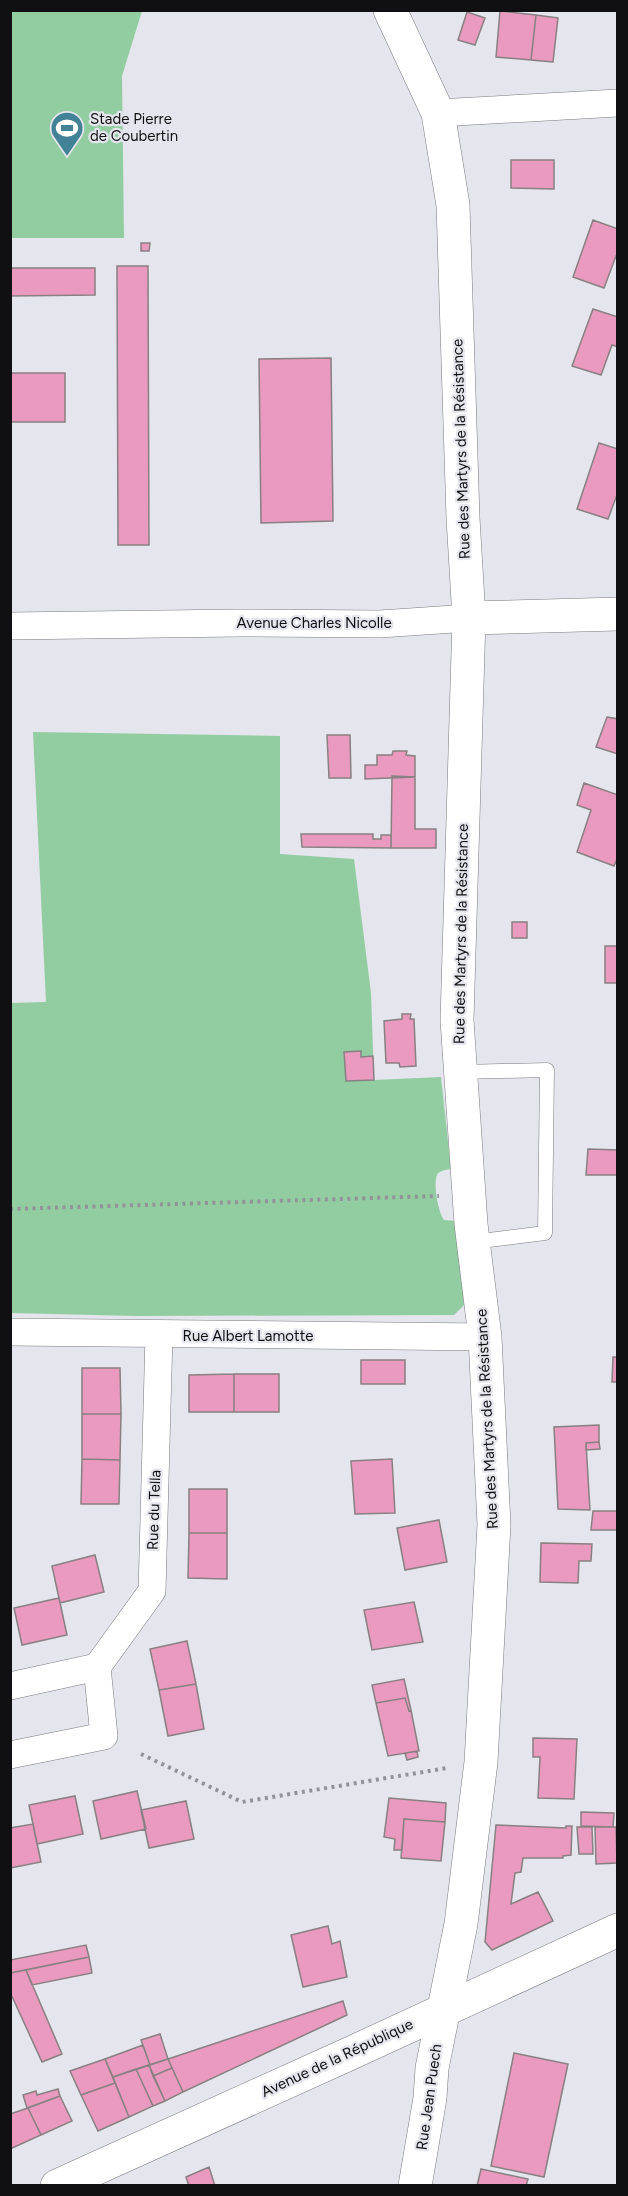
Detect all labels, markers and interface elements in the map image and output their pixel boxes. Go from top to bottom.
sports icon: Stade Pierre de Coubertin [49,110,85,157]
place label: Stade Pierre de Coubertin [90,110,178,145]
street label: Rue des Martyrs de la Résistance [448,339,474,559]
street label: Avenue Charles Nicolle [236,614,392,632]
street label: Rue des Martyrs de la Résistance [450,824,472,1044]
street label: Rue des Martyrs de la Résistance [472,1308,502,1530]
street label: Rue Albert Lamotte [183,1327,313,1345]
street label: Rue du Tella [144,1470,164,1550]
street label: Avenue de la République [258,2015,416,2101]
street label: Rue Jean Puech [413,2043,445,2151]

